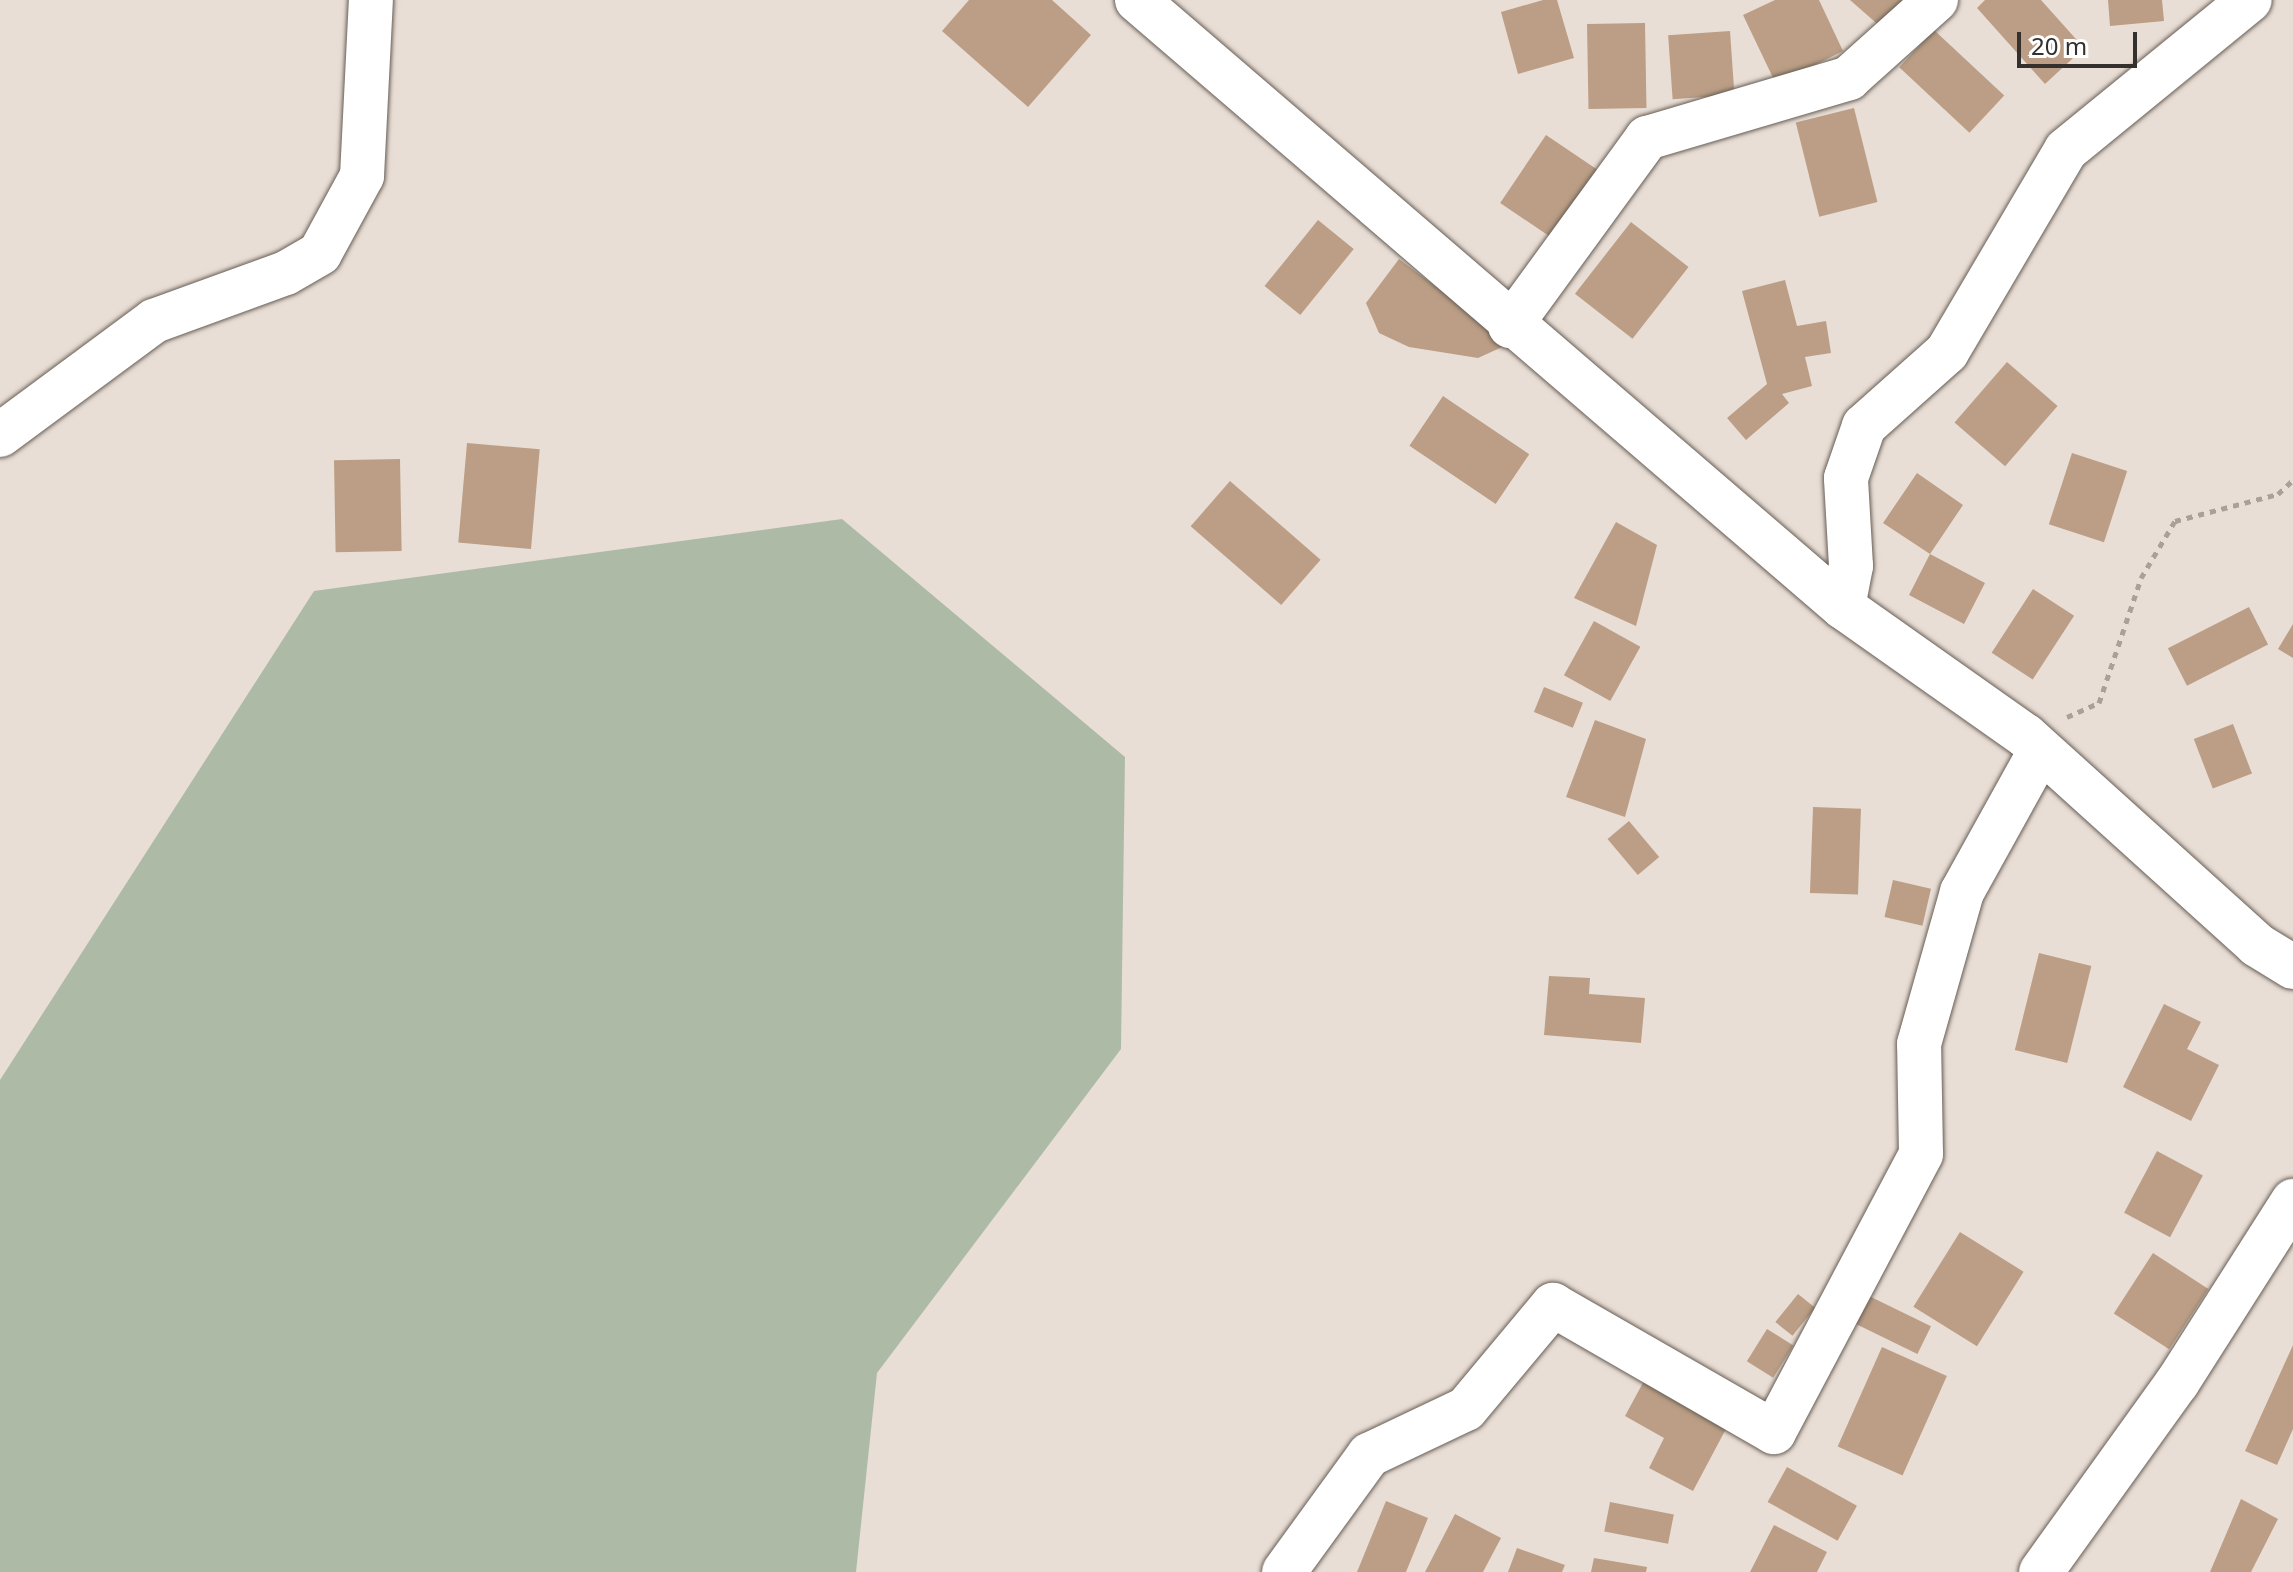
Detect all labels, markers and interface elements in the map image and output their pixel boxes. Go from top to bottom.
scale bar [2021,16,2141,66]
text: 20 m [2031,29,2087,62]

